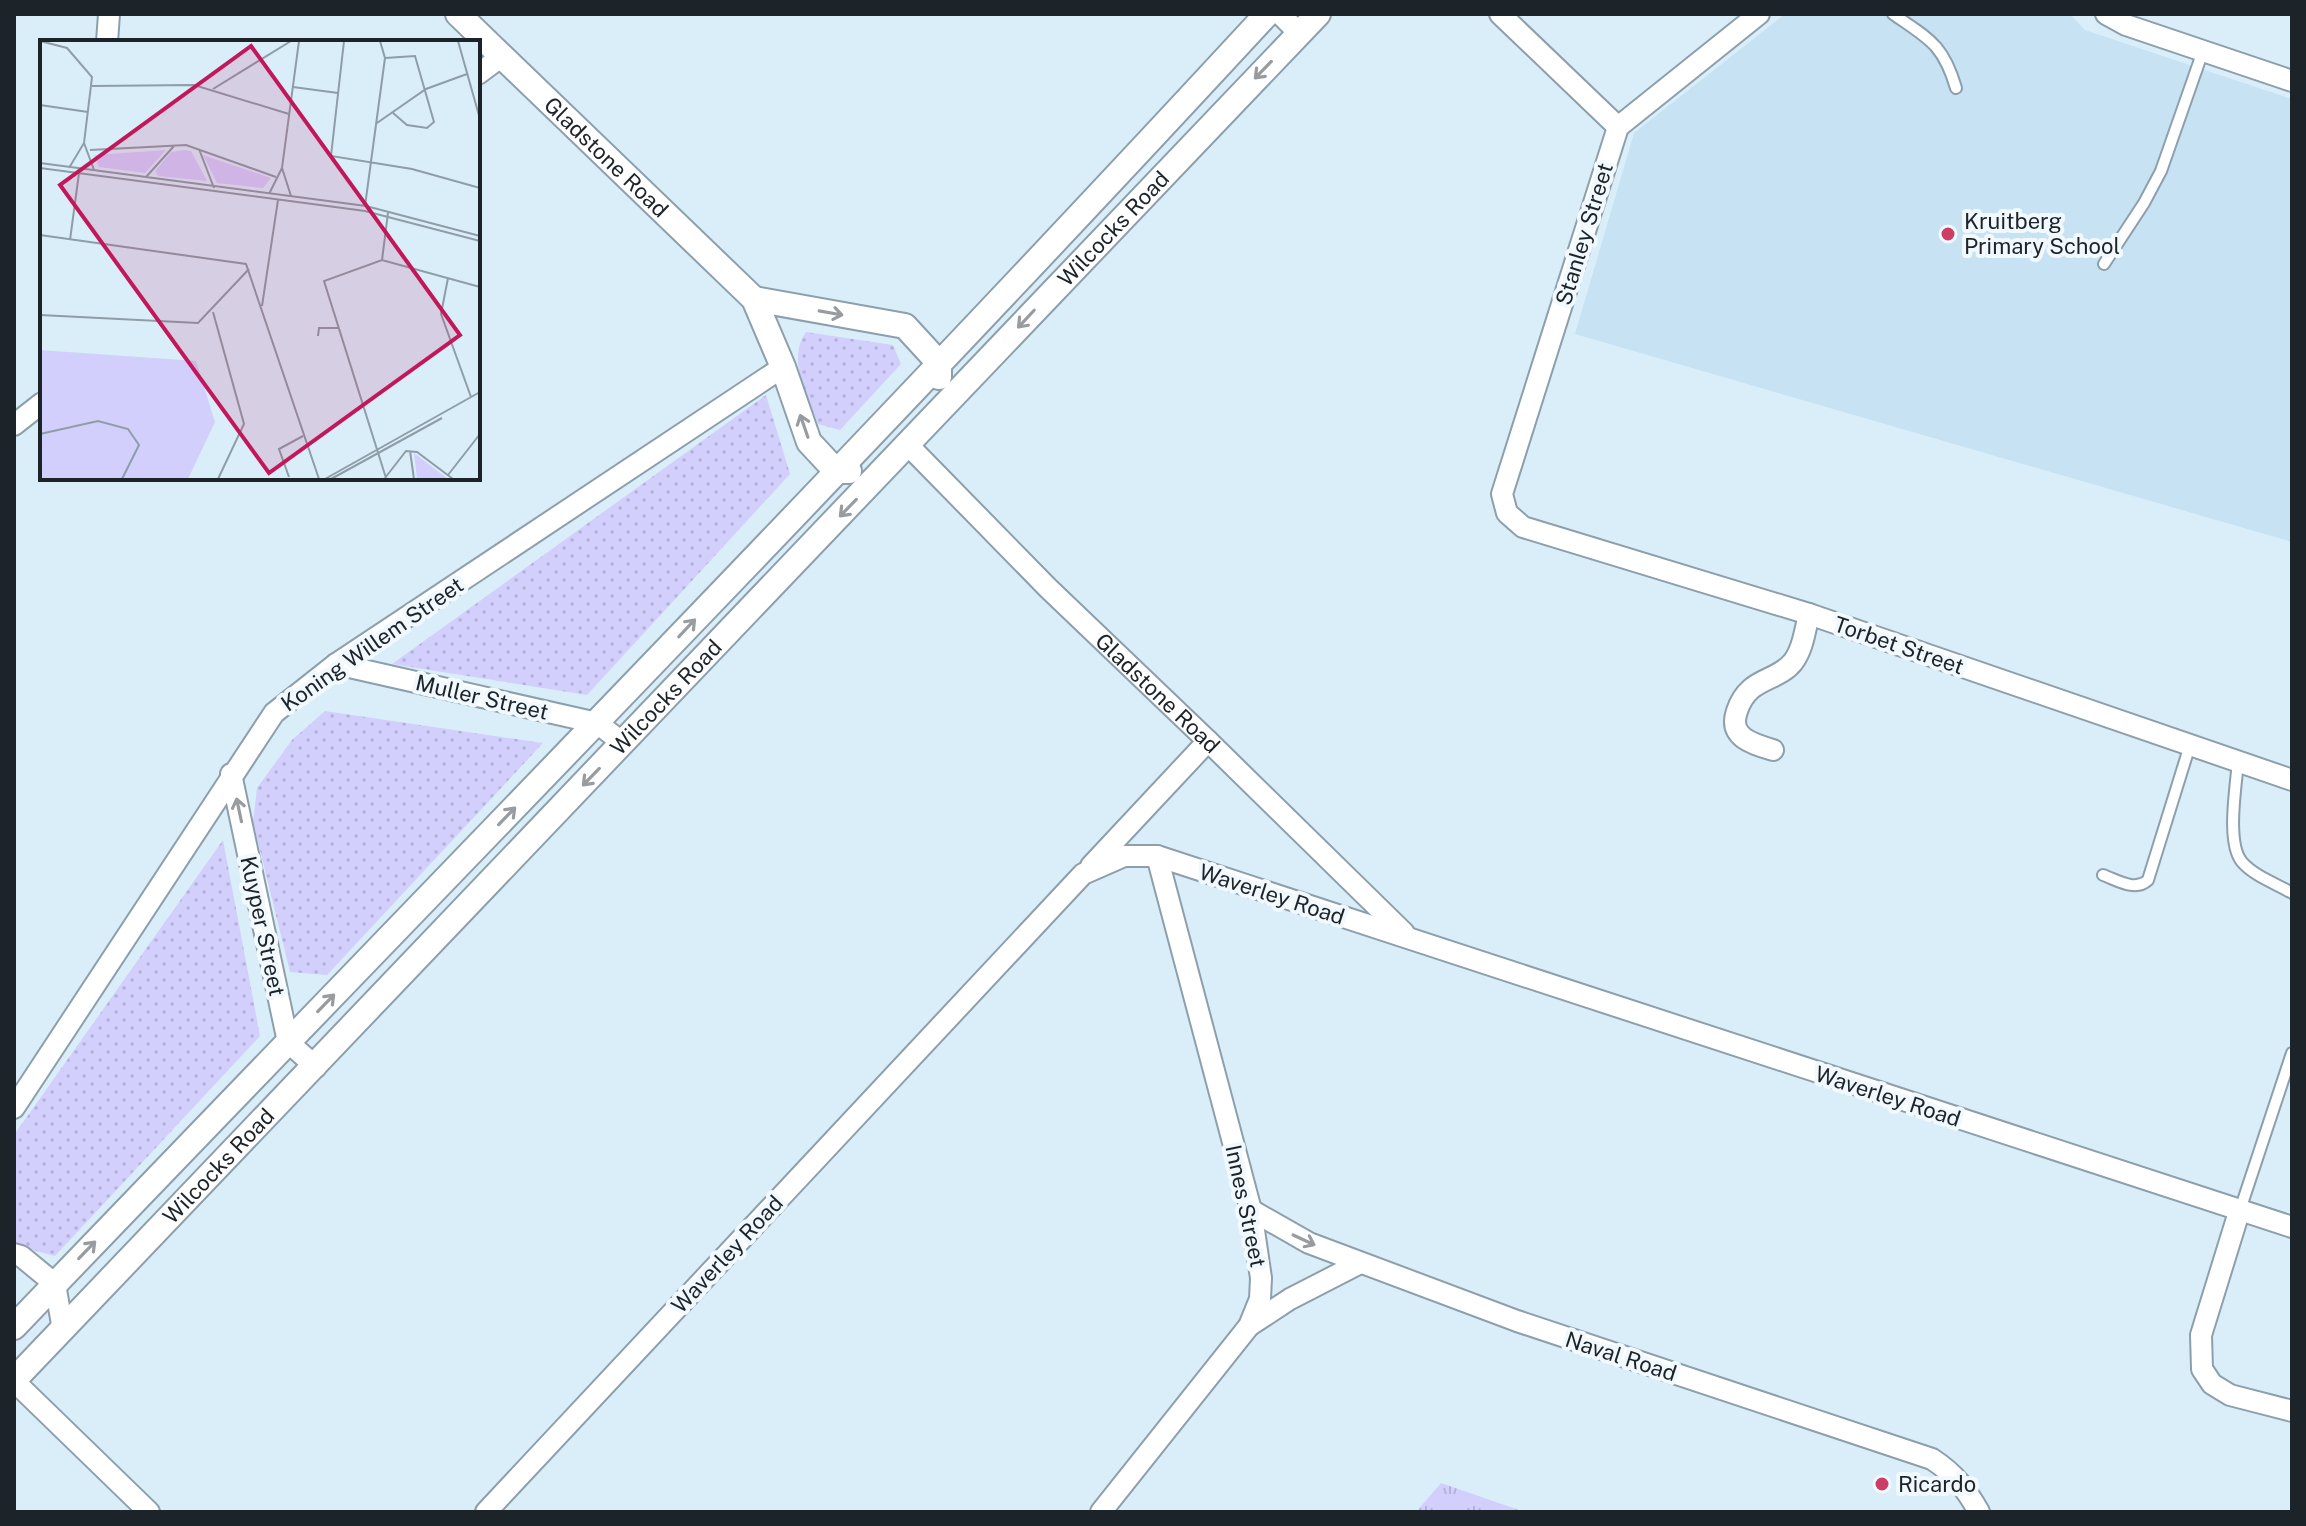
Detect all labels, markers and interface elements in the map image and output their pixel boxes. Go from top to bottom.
inset map [40,40,480,480]
one-way arrow [1254,60,1273,79]
street label: Gladstone Road [539,91,674,222]
street label: Stanley Street [1550,160,1618,308]
street label: Wilcocks Road [1052,165,1174,292]
place label: Kruitberg Primary School [1964,208,2120,259]
marker: Kruitberg Primary School [1939,225,1957,243]
one-way arrow [818,306,843,321]
one-way arrow [1017,309,1036,328]
one-way arrow [795,413,810,438]
one-way arrow [839,498,858,518]
street label: Koning Willem Street [276,571,468,717]
street label: Torbet Street [1831,611,1967,679]
one-way arrow [678,618,697,638]
street label: Gladstone Road [1090,628,1225,758]
street label: Wilcocks Road [605,634,727,760]
street label: Muller Street [413,669,551,725]
one-way arrow [581,767,600,787]
one-way arrow [231,798,246,824]
one-way arrow [498,806,517,826]
street label: Kuyper Street [235,854,291,998]
street label: Waverley Road [1196,858,1348,930]
one-way arrow [317,993,336,1013]
street label: Waverley Road [1812,1060,1964,1132]
street label: Wilcocks Road [157,1103,279,1229]
street label: Innes Street [1220,1142,1272,1270]
street label: Waverley Road [666,1190,788,1318]
one-way arrow [1291,1233,1315,1248]
one-way arrow [78,1240,97,1260]
street label: Naval Road [1562,1326,1680,1386]
place label: Ricardo [1898,1471,1976,1497]
marker: Ricardo [1873,1475,1891,1493]

